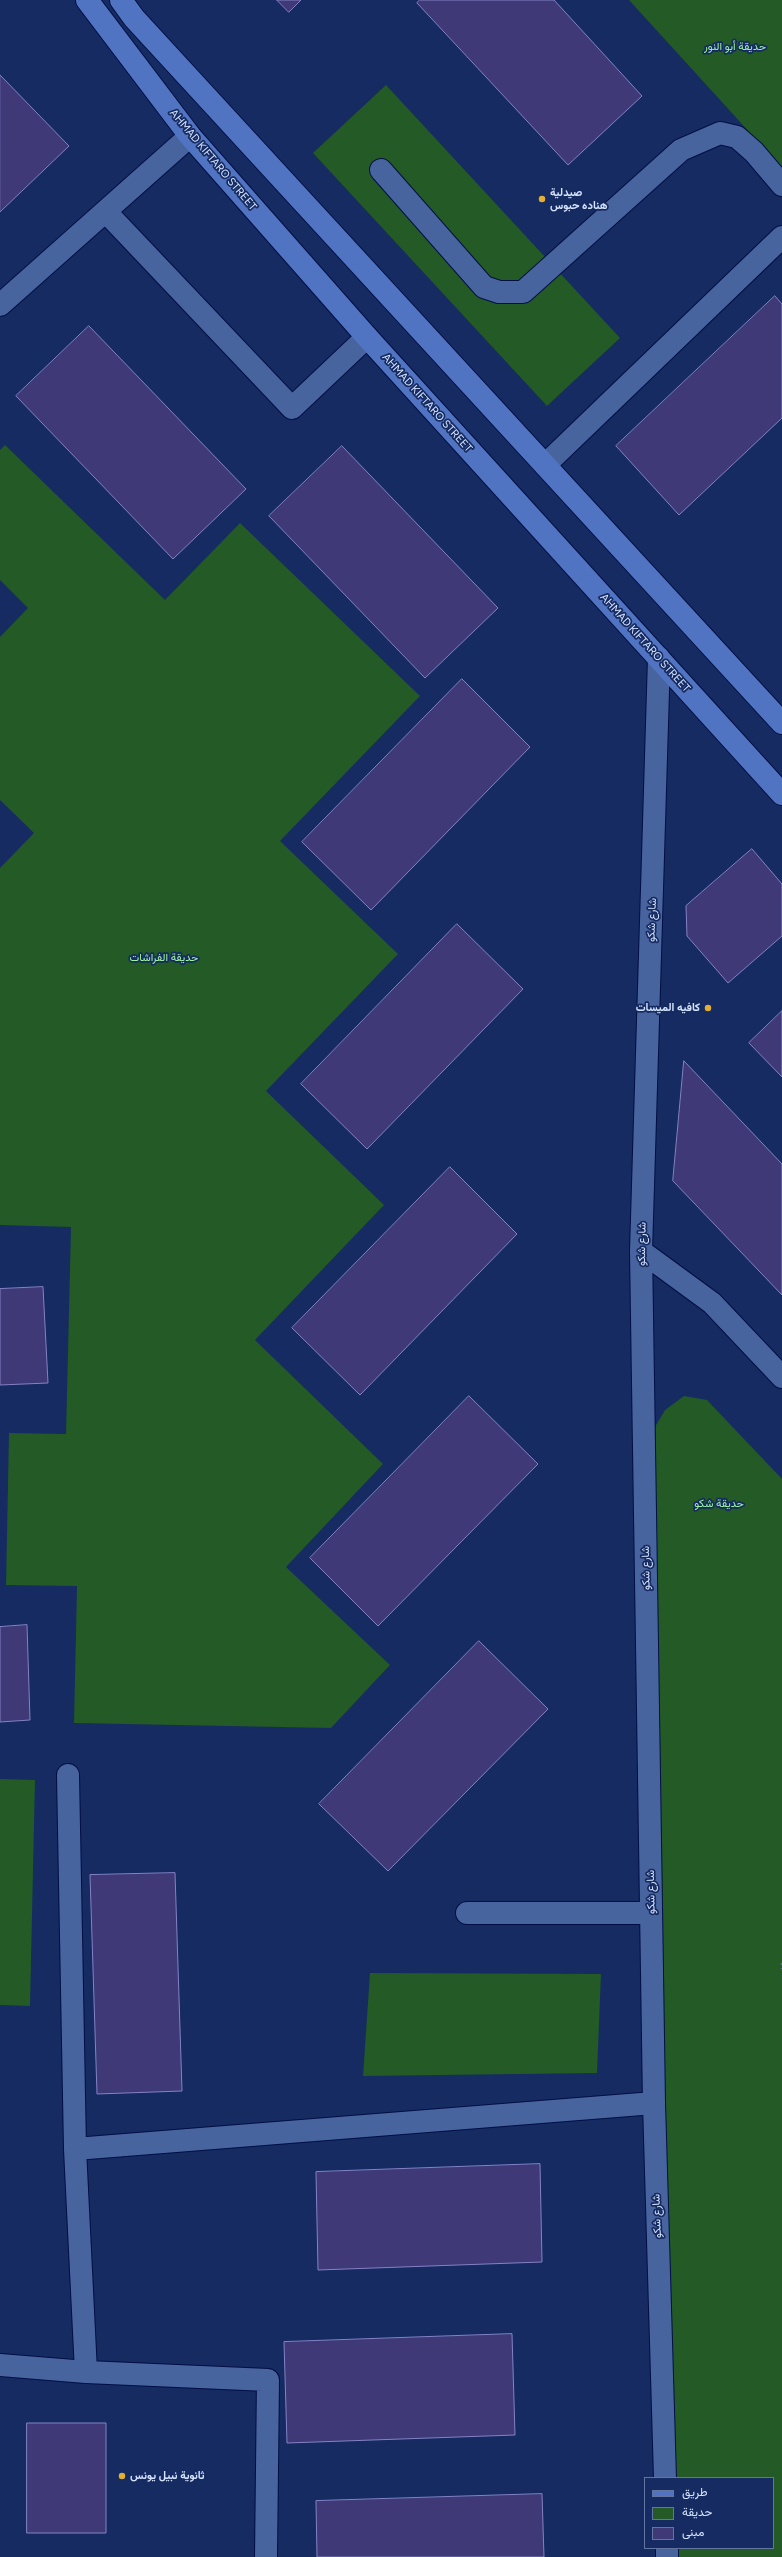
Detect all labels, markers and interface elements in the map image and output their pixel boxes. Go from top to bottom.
park label: حديقة أبو النور [704,40,766,54]
street label: AHMAD KIFTARO STREET [167,107,259,213]
place label: صيدلية هناده حبوس [550,186,607,212]
marker: صيدلية هناده حبوس [537,194,547,204]
street label: AHMAD KIFTARO STREET [379,351,475,455]
street label: AHMAD KIFTARO STREET [597,591,693,695]
street label: شارع شكو [645,898,659,942]
park label: حديقة الفراشات [130,951,198,965]
place label: كافيه الميسات [636,1001,700,1015]
marker: كافيه الميسات [703,1003,713,1013]
street label: شارع شكو [635,1222,649,1266]
park label: حديقة شكو [694,1497,744,1511]
street label: شارع شكو [639,1546,653,1590]
street label: شارع شكو [644,1870,658,1914]
street label: شارع شكو [650,2194,664,2238]
place label: ثانوية نبيل يونس [130,2469,205,2483]
marker: ثانوية نبيل يونس [117,2471,127,2481]
legend [644,2477,774,2549]
text: طريق [682,2485,707,2499]
text: حديقة [682,2505,712,2519]
text: مبنى [682,2525,704,2539]

